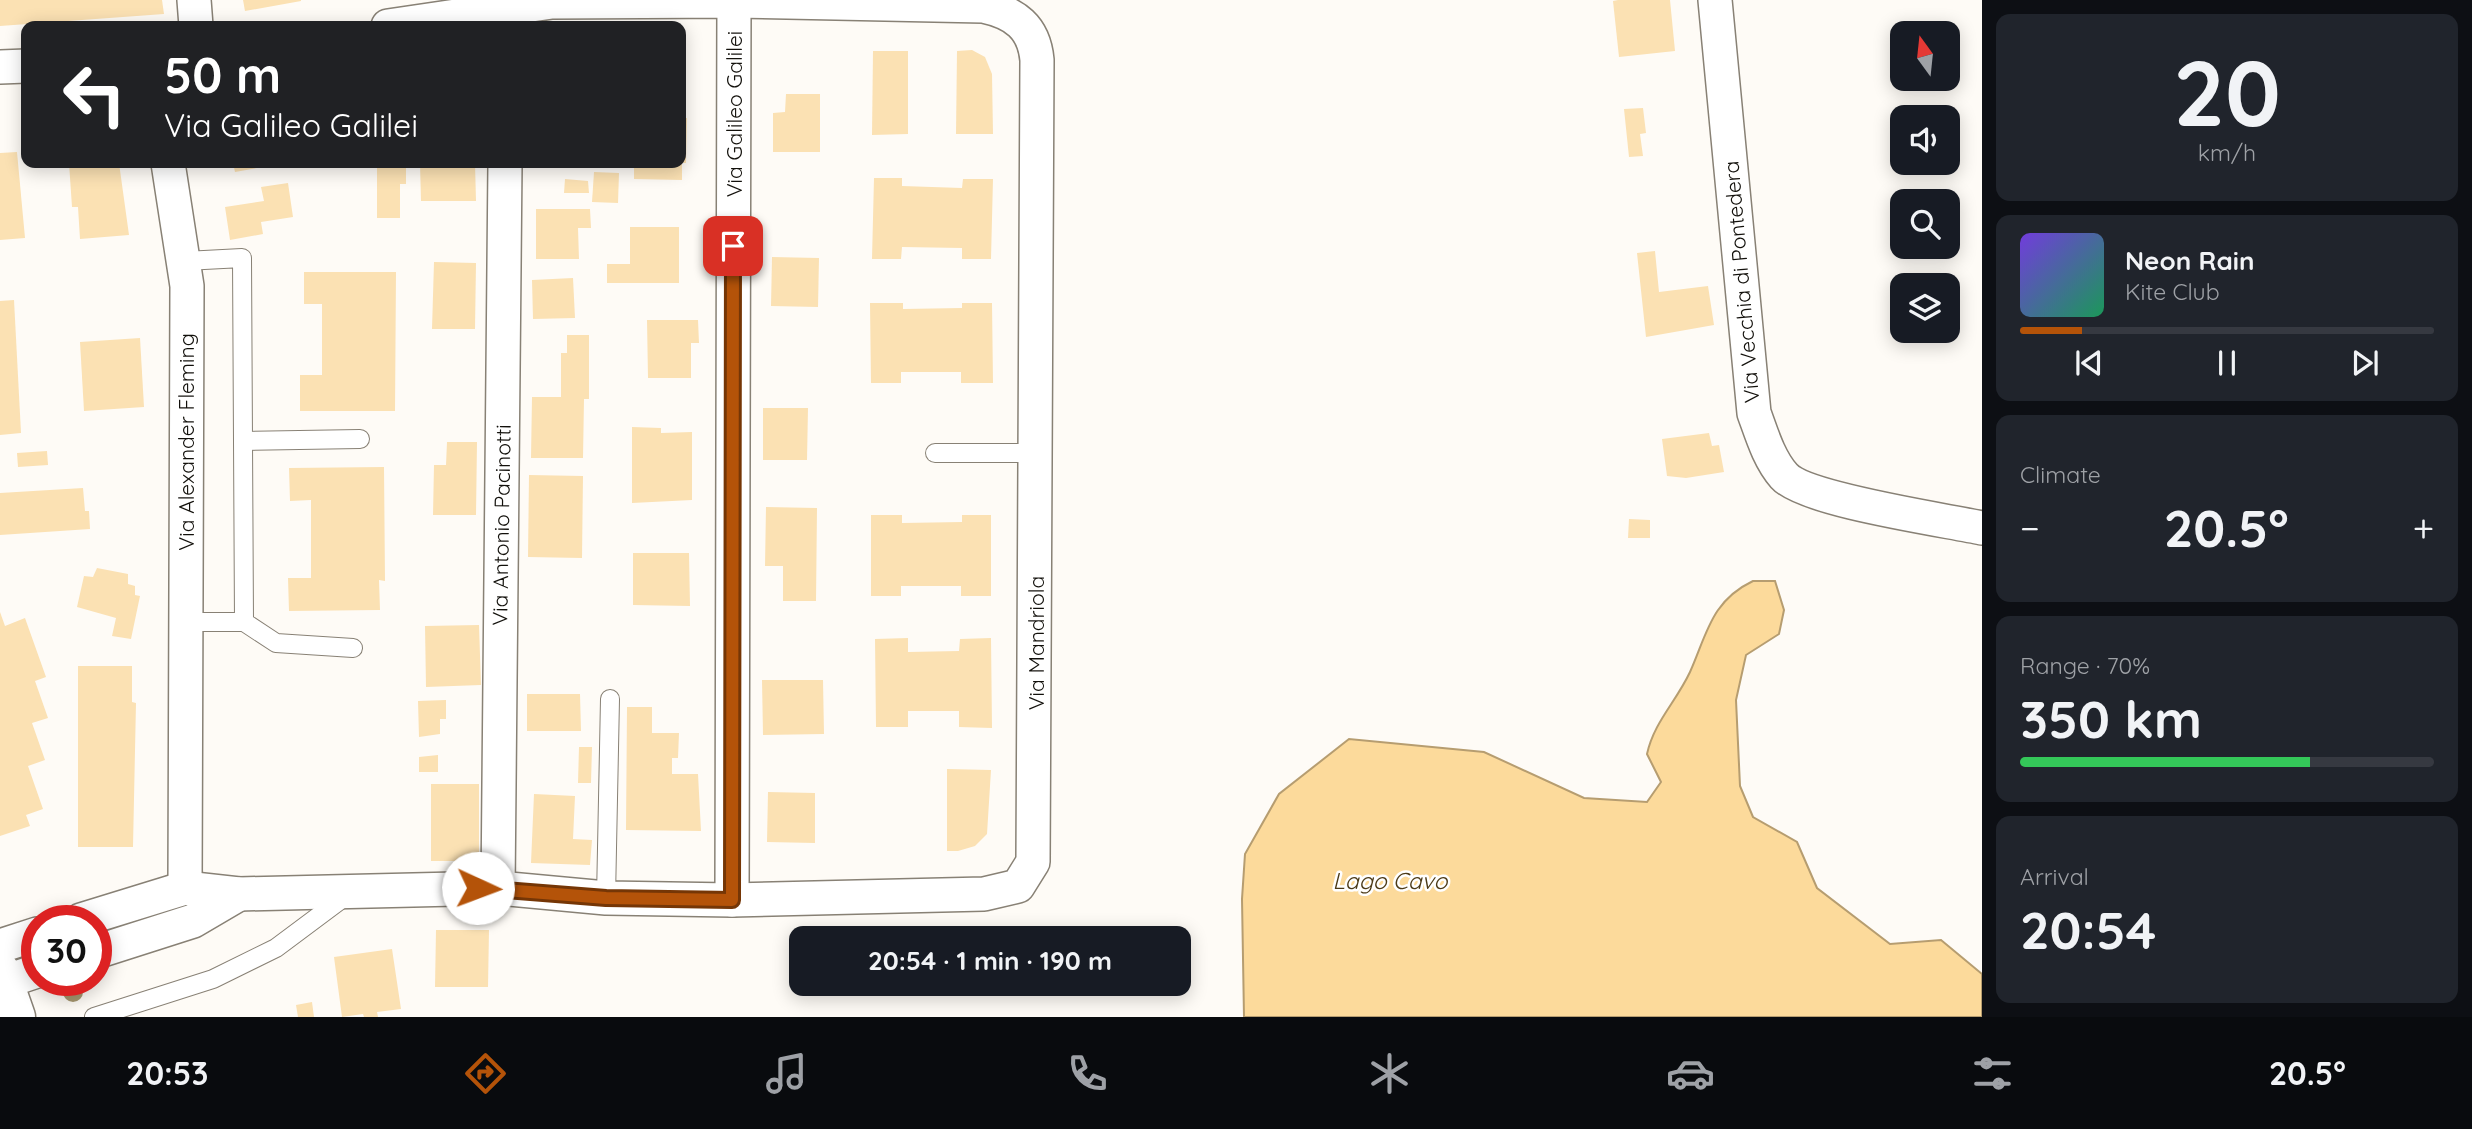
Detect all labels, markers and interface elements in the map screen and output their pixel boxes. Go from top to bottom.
north arrow [1890,21,1960,91]
map controls [1890,21,1960,343]
street label: Via Galileo Galilei [721,31,747,197]
text: 20 [2173,35,2281,149]
text: 50 m [164,44,281,105]
icon: left [49,49,140,140]
text: Via Galileo Galilei [164,105,418,145]
button: sound [1890,105,1960,175]
text: km/h [2198,138,2256,167]
street label: Via Vecchia di Pontedera [1717,160,1765,404]
button: search [1890,189,1960,259]
pin [703,216,763,276]
icon: arrive [714,227,752,265]
text: Neon Rain [2125,244,2254,277]
button: layers [1890,273,1960,343]
text: Kite Club [2125,277,2220,306]
street label: Via Alexander Fleming [173,333,199,551]
icon: previous [2070,344,2108,382]
icon: pause [2208,344,2246,382]
icon: next [2346,344,2384,382]
street label: Via Antonio Pacinotti [486,424,516,626]
text: Climate [2020,460,2101,489]
text: 20.5° [2164,495,2289,560]
text: − [2020,504,2040,552]
text: + [2413,504,2434,552]
street label: Via Mandriola [1023,576,1049,710]
text: Range · 70% [2020,651,2150,680]
text: 350 km [2020,686,2202,751]
position arrow [441,851,515,925]
text: Arrival [2020,862,2089,891]
water label: Lago Cavo [1333,866,1449,895]
text: 20:54 [2020,897,2156,962]
speed limit sign: 30 [21,905,112,996]
text: 20:54 · 1 min · 190 m [868,944,1112,977]
icon: directions [461,1049,510,1098]
icon: music [762,1049,811,1098]
icon: phone [1063,1049,1112,1098]
icon: climate [1365,1049,1414,1098]
icon: car [1666,1049,1715,1098]
icon: filters [1968,1049,2017,1098]
text: 20:53 [126,1053,208,1093]
text: 20.5° [2269,1053,2346,1093]

